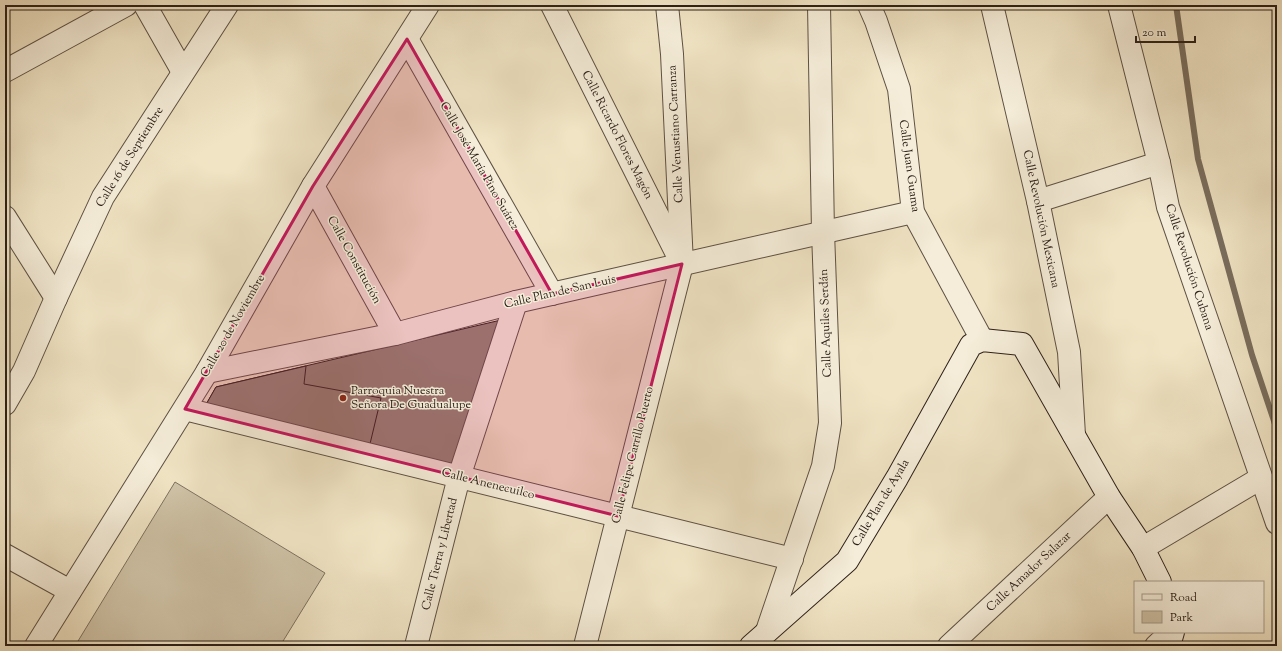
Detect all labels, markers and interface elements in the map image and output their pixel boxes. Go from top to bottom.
scale bar [1136,18,1195,44]
text: 20 m [1142,24,1167,42]
street label: Calle Venustiano Carranza [663,64,689,203]
street label: Calle Ricardo Flores Magón [577,67,657,203]
street label: Calle José María Pino Suárez [435,99,523,234]
street label: Calle 16 de Septiembre [92,103,169,211]
street label: Calle Juan Guama [894,119,924,214]
street label: Calle Revolución Mexicana [1018,148,1065,290]
street label: Calle Revolución Cubana [1160,201,1218,333]
street label: Calle Constitución [322,213,386,307]
street label: Calle Aquiles Serdán [815,268,837,378]
street label: Calle Plan de San Luis [502,270,618,314]
street label: Calle 20 de Noviembre [196,271,270,381]
place label: Parroquia Nuestra Señora De Guadualupe [351,382,472,414]
street label: Calle Felipe Carrillo Puerto [607,384,659,525]
marker: Parroquia Nuestra Señora De Guadualupe [338,393,348,403]
street label: Calle Plan de Ayala [848,455,915,550]
street label: Calle Anenecuilco [439,464,537,504]
street label: Calle Tierra y Libertad [417,496,463,612]
street label: Calle Amador Salazar [982,527,1076,616]
legend [1134,581,1264,633]
text: Road [1170,589,1197,607]
text: Park [1170,609,1193,627]

